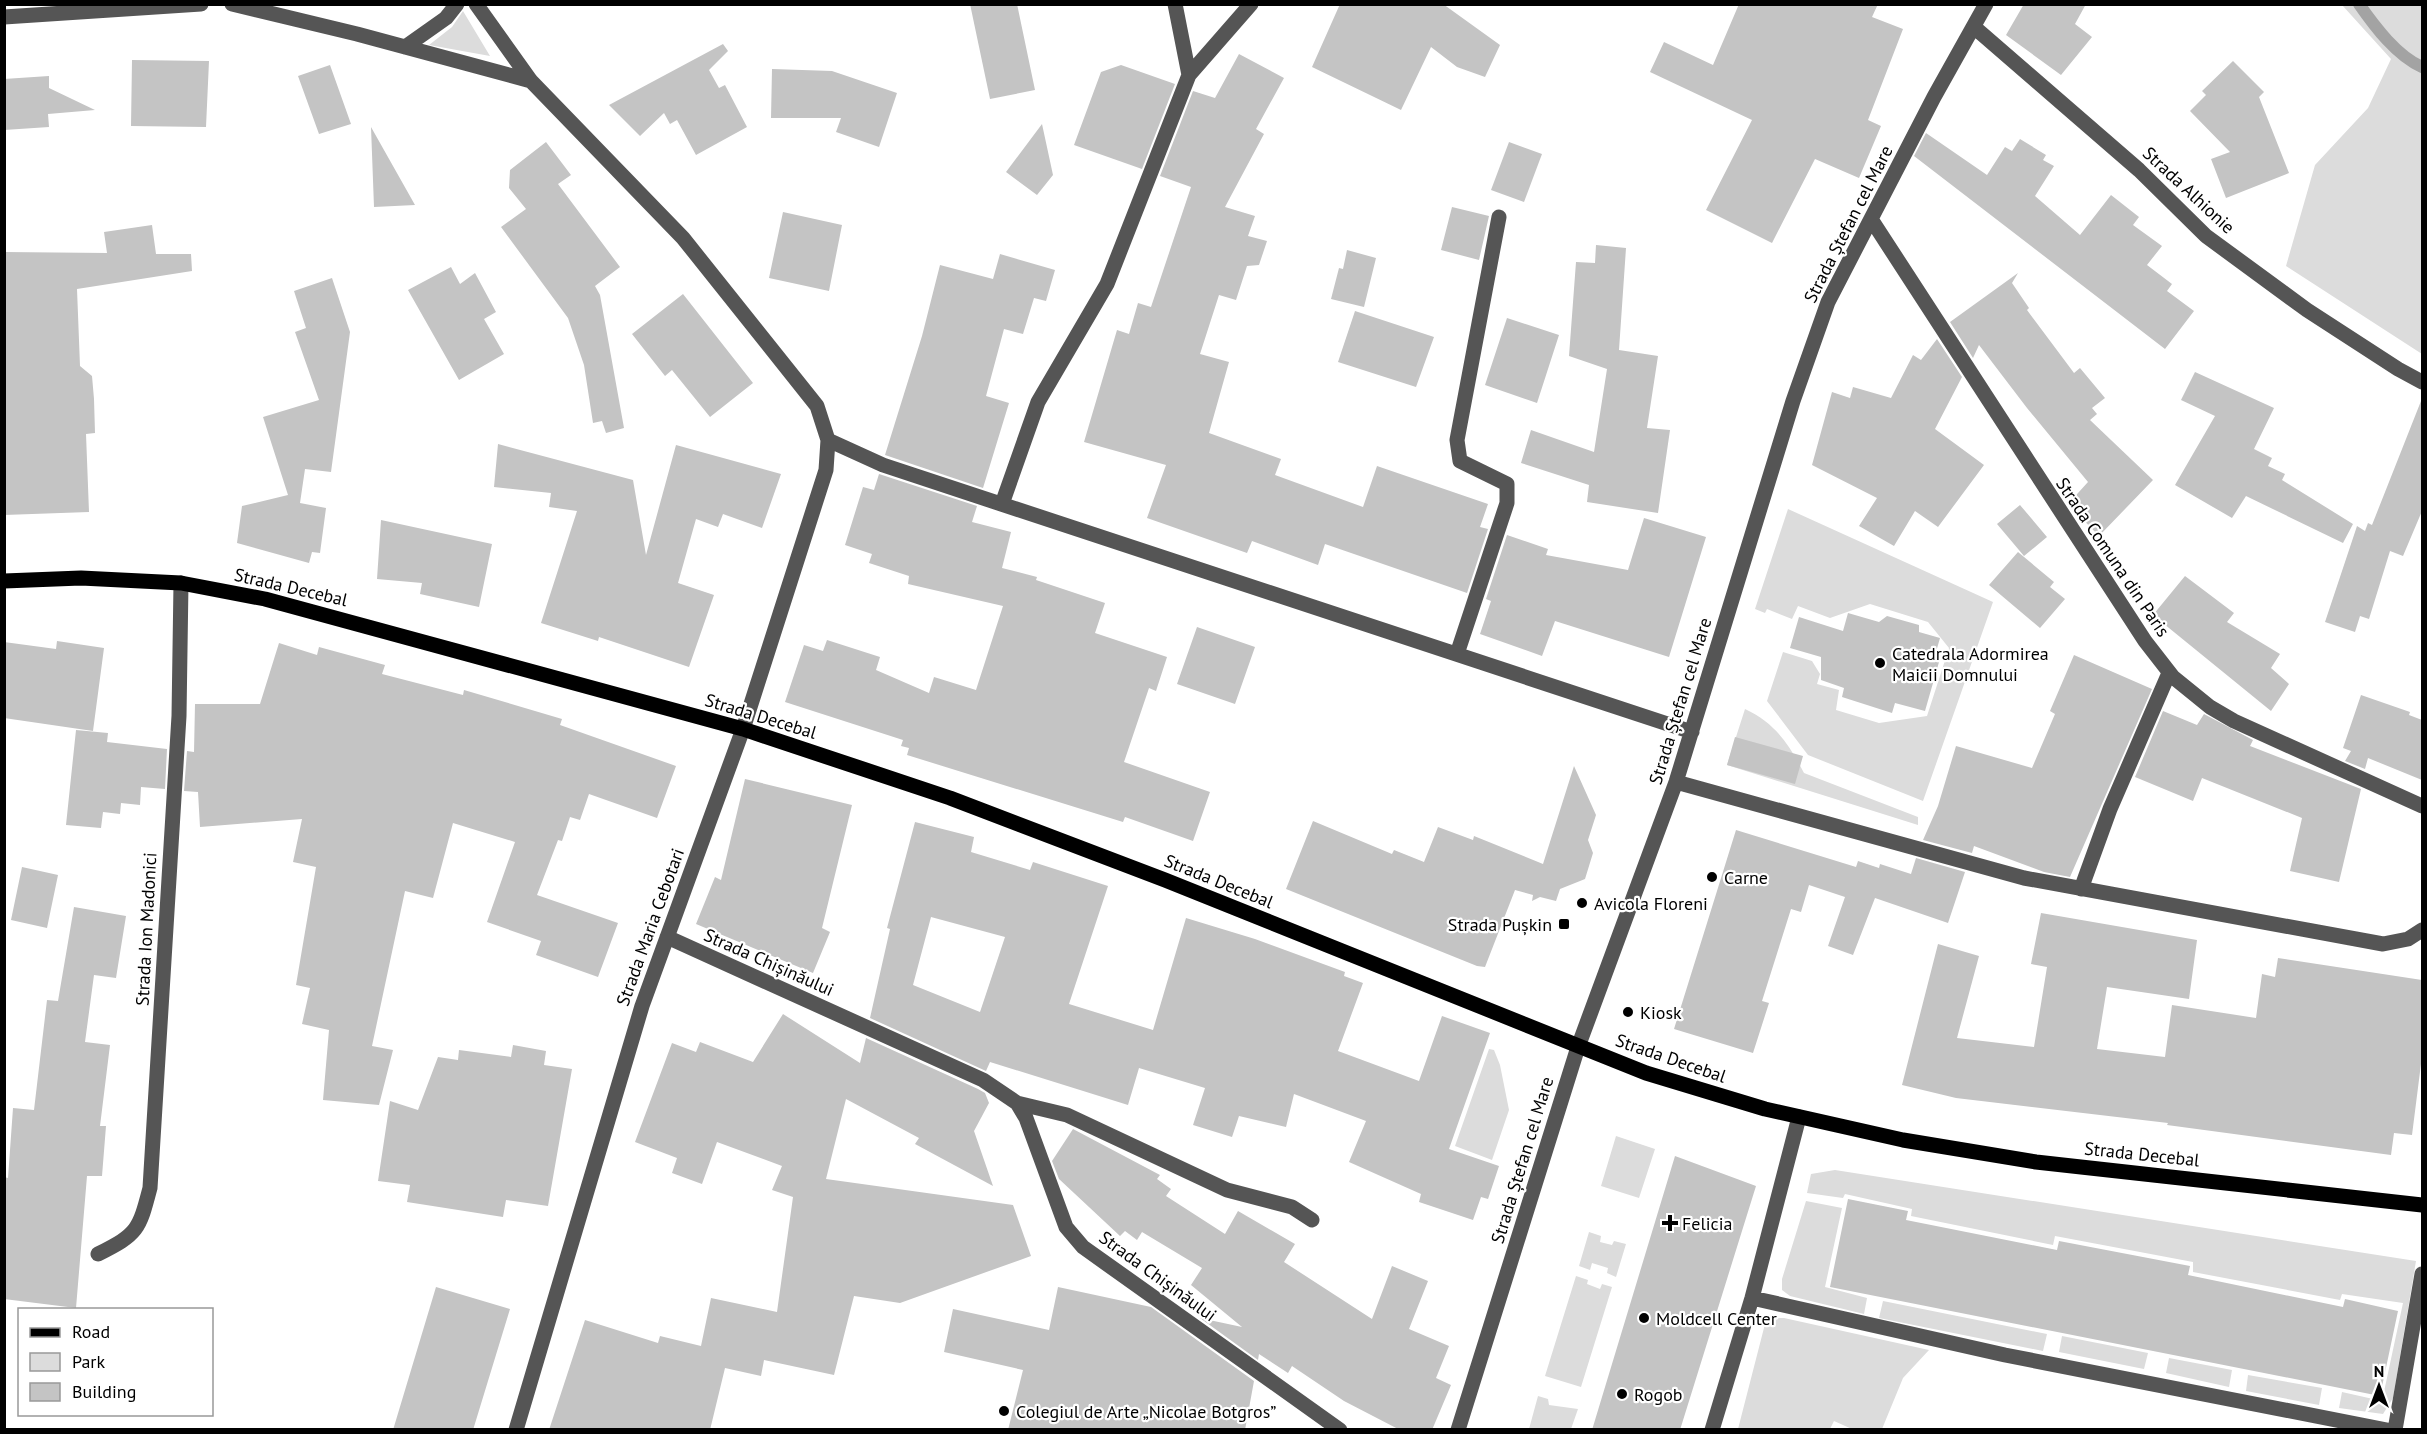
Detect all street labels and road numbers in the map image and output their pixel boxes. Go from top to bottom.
street label: Strada Ștefan cel Mare [1798,142,1898,306]
street label: Strada Alhionie [2138,142,2240,238]
street label: Strada Comuna din Paris [2051,473,2175,641]
street label: Strada Decebal [232,563,351,611]
street label: Strada Ștefan cel Mare [1644,615,1716,787]
street label: Strada Decebal [702,688,820,744]
street label: Strada Maria Cebotari [611,845,689,1009]
street label: Strada Decebal [1161,849,1278,914]
street label: Strada Ion Madonici [130,852,162,1006]
street label: Strada Chișinăului [700,923,838,1001]
street label: Strada Decebal [1613,1028,1730,1088]
street label: Strada Ștefan cel Mare [1486,1074,1558,1246]
street label: Strada Decebal [2083,1137,2201,1172]
street label: Strada Chișinăului [1095,1226,1221,1326]

